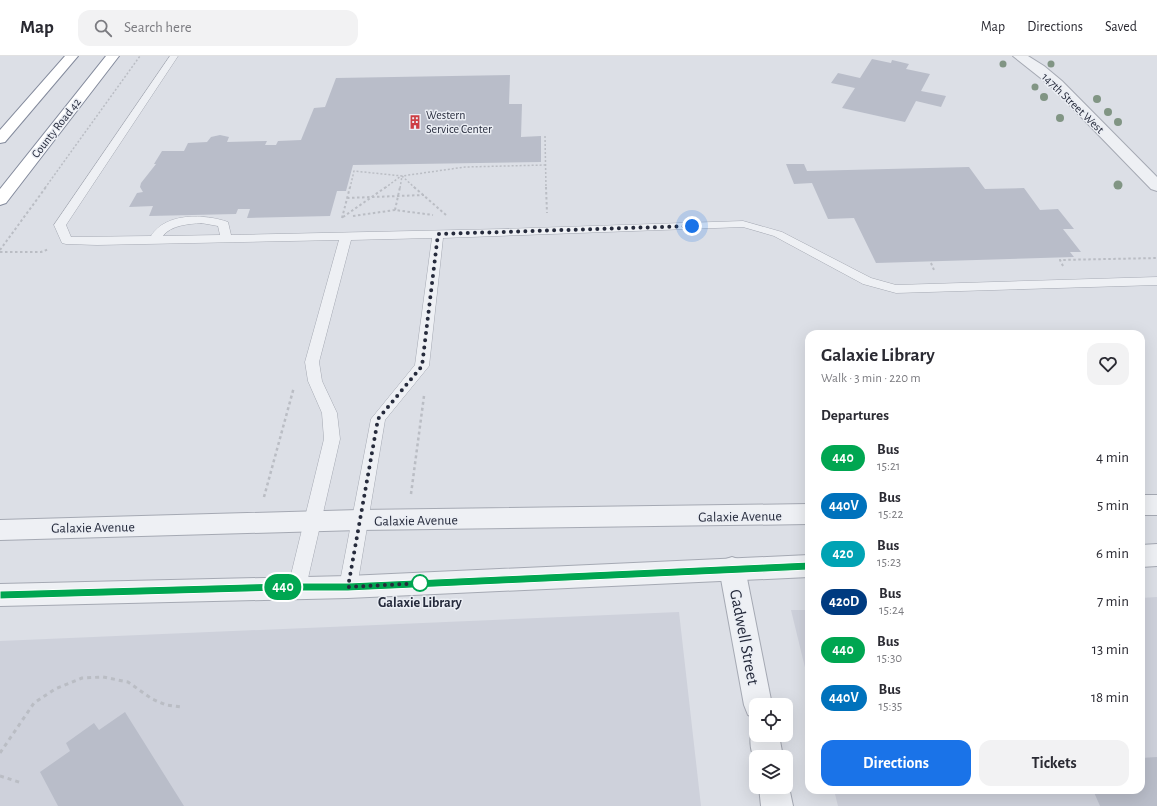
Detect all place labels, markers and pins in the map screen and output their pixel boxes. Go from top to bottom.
place label: Western Service Center [426,109,492,135]
building icon: Western Service Center [407,114,423,130]
marker: Galaxie Library [411,574,429,592]
place label: Galaxie Library [378,596,463,610]

